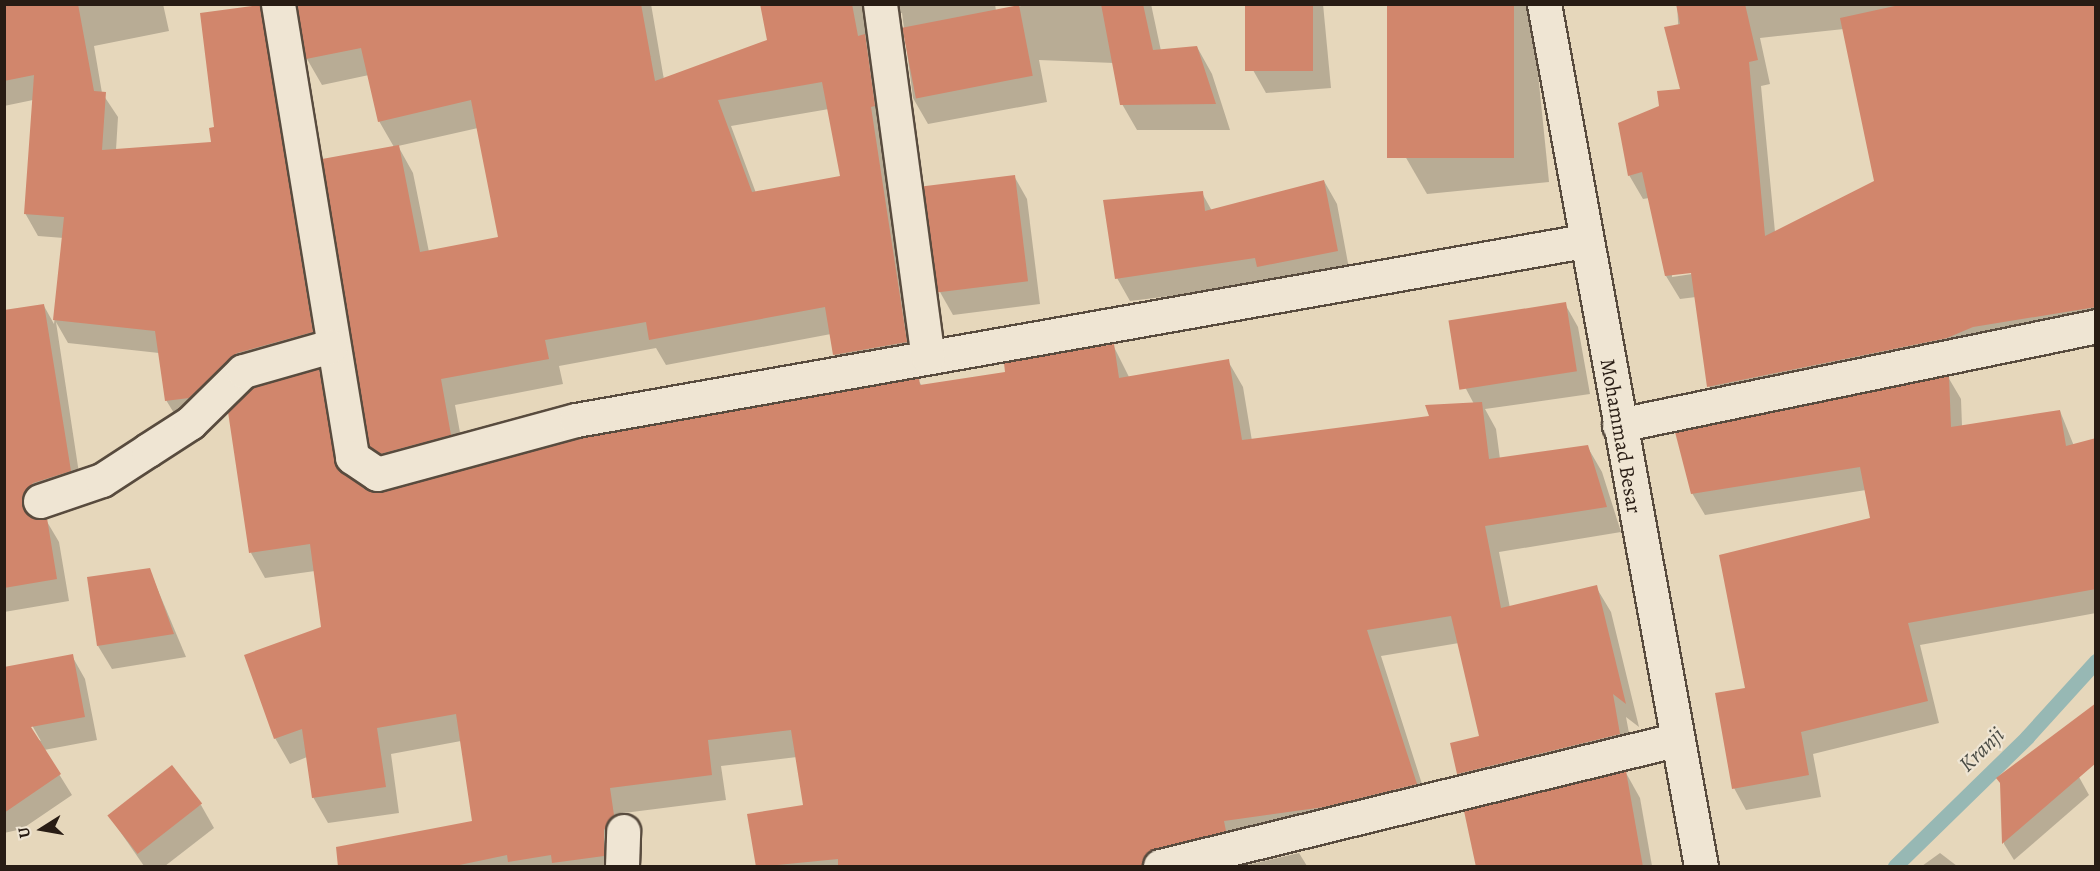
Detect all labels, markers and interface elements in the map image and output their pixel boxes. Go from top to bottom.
street label: Mohammad Besar [1595,357,1647,515]
water label: Kranji [1954,722,2010,778]
north arrow [12,799,72,859]
text: U [13,825,36,840]

